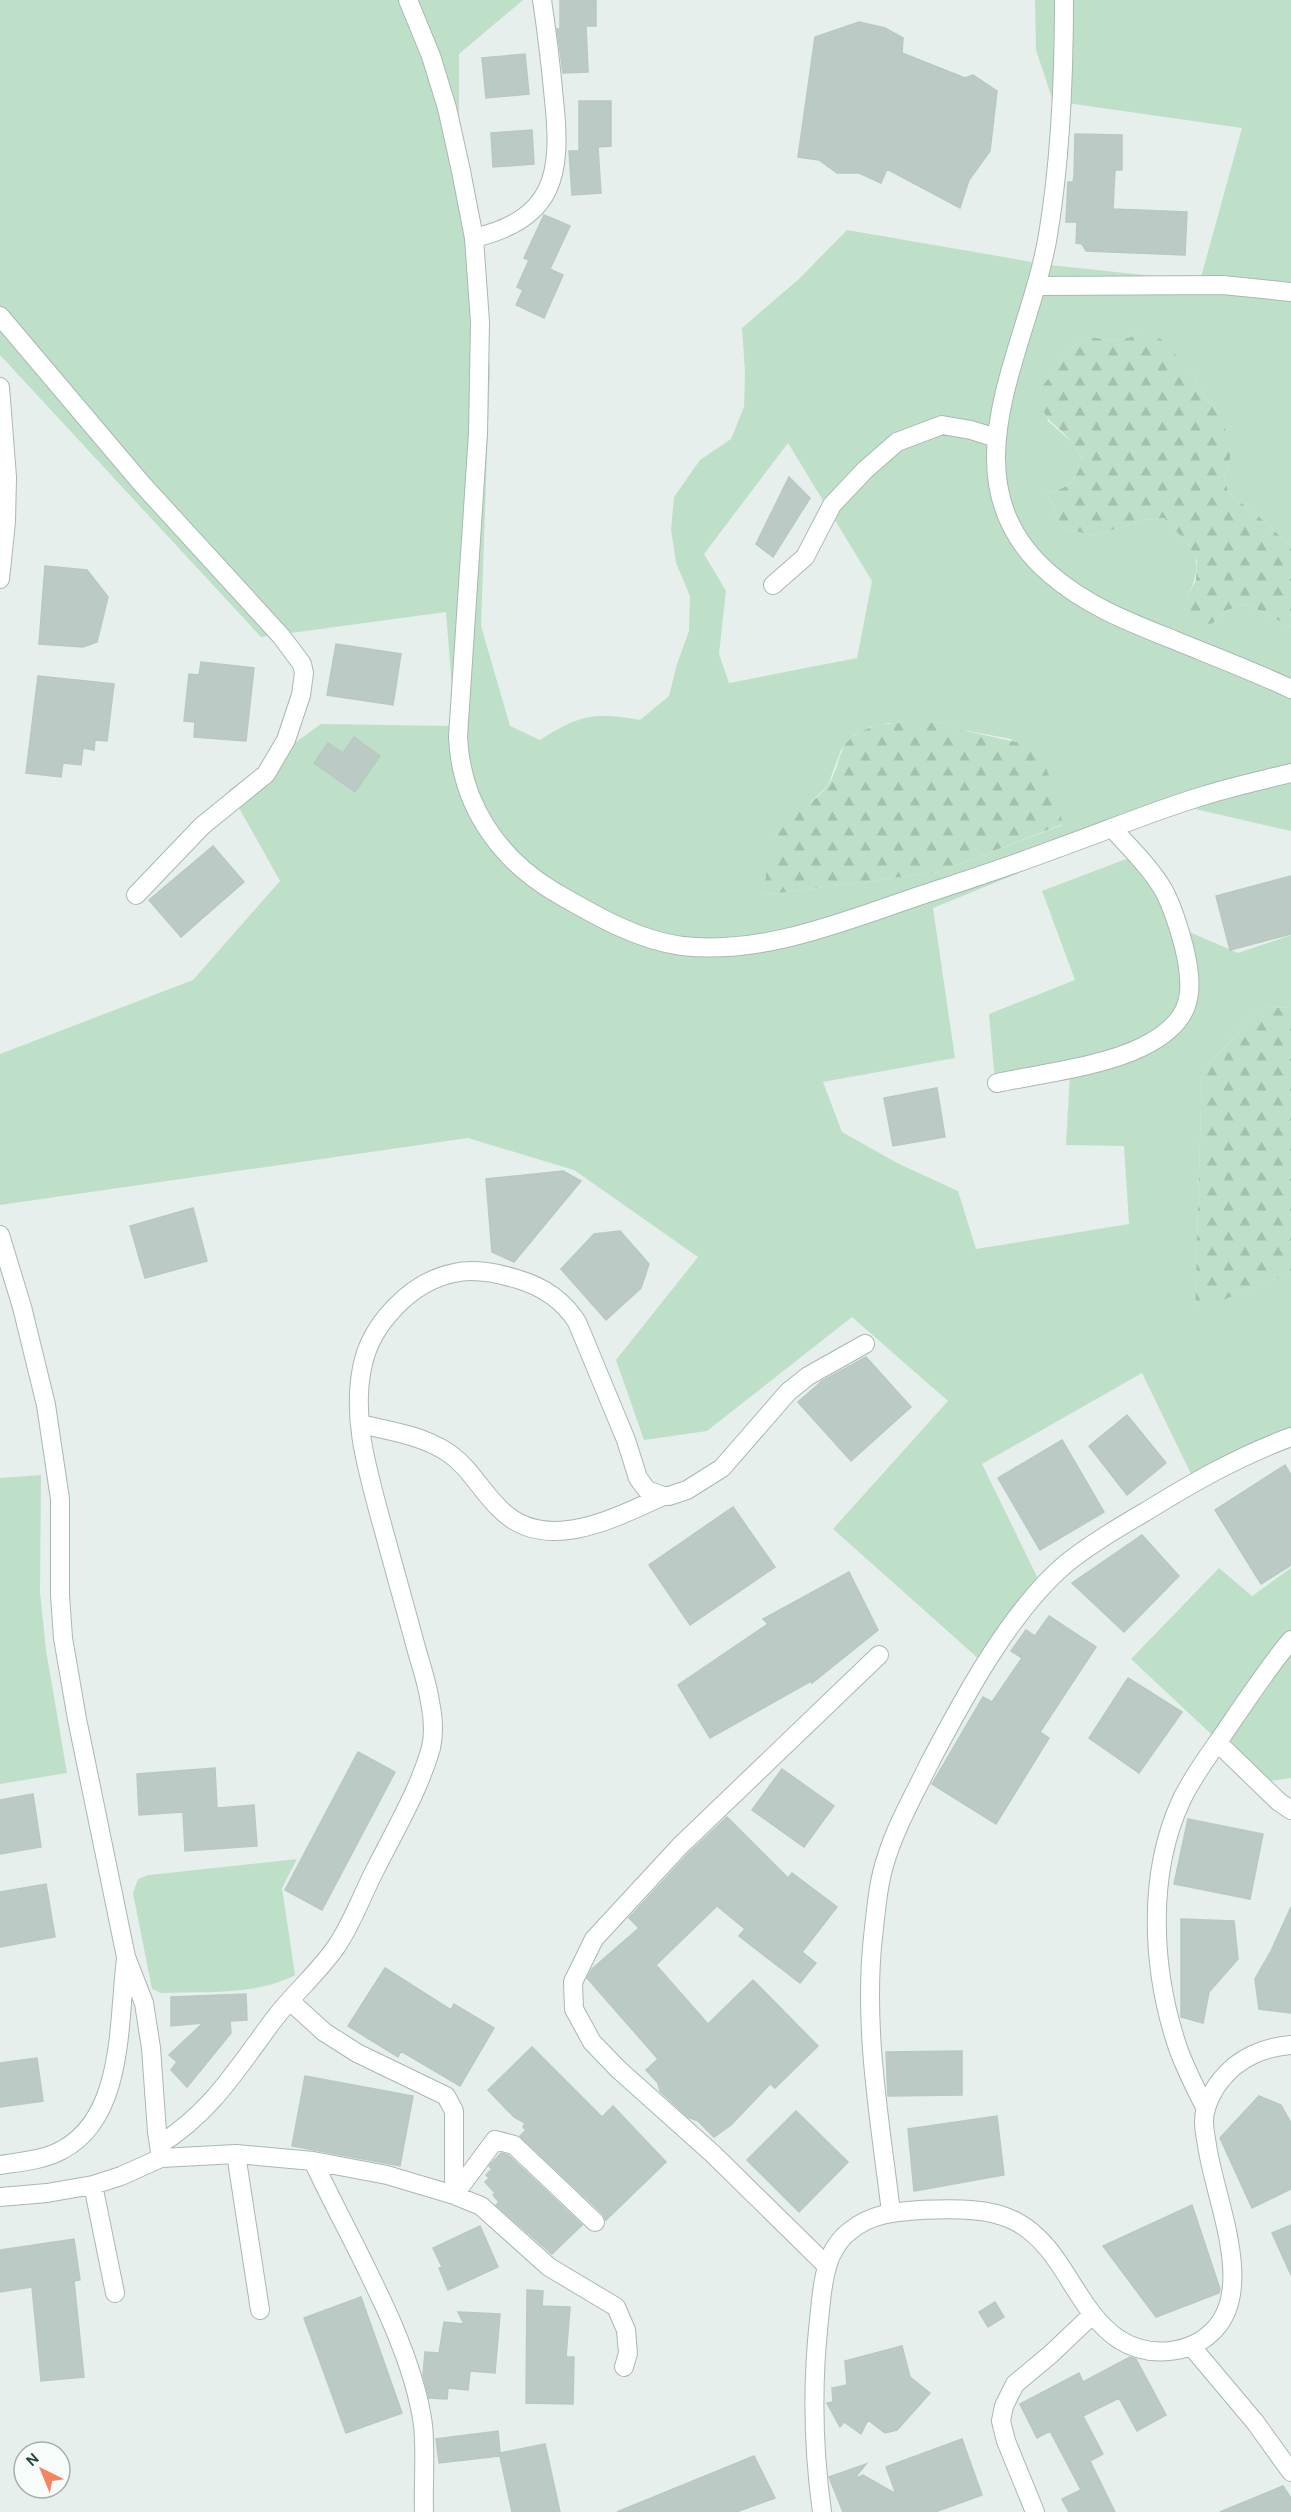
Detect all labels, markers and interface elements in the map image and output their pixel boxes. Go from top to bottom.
north arrow [12,2440,72,2500]
text: N [21,2449,43,2470]

